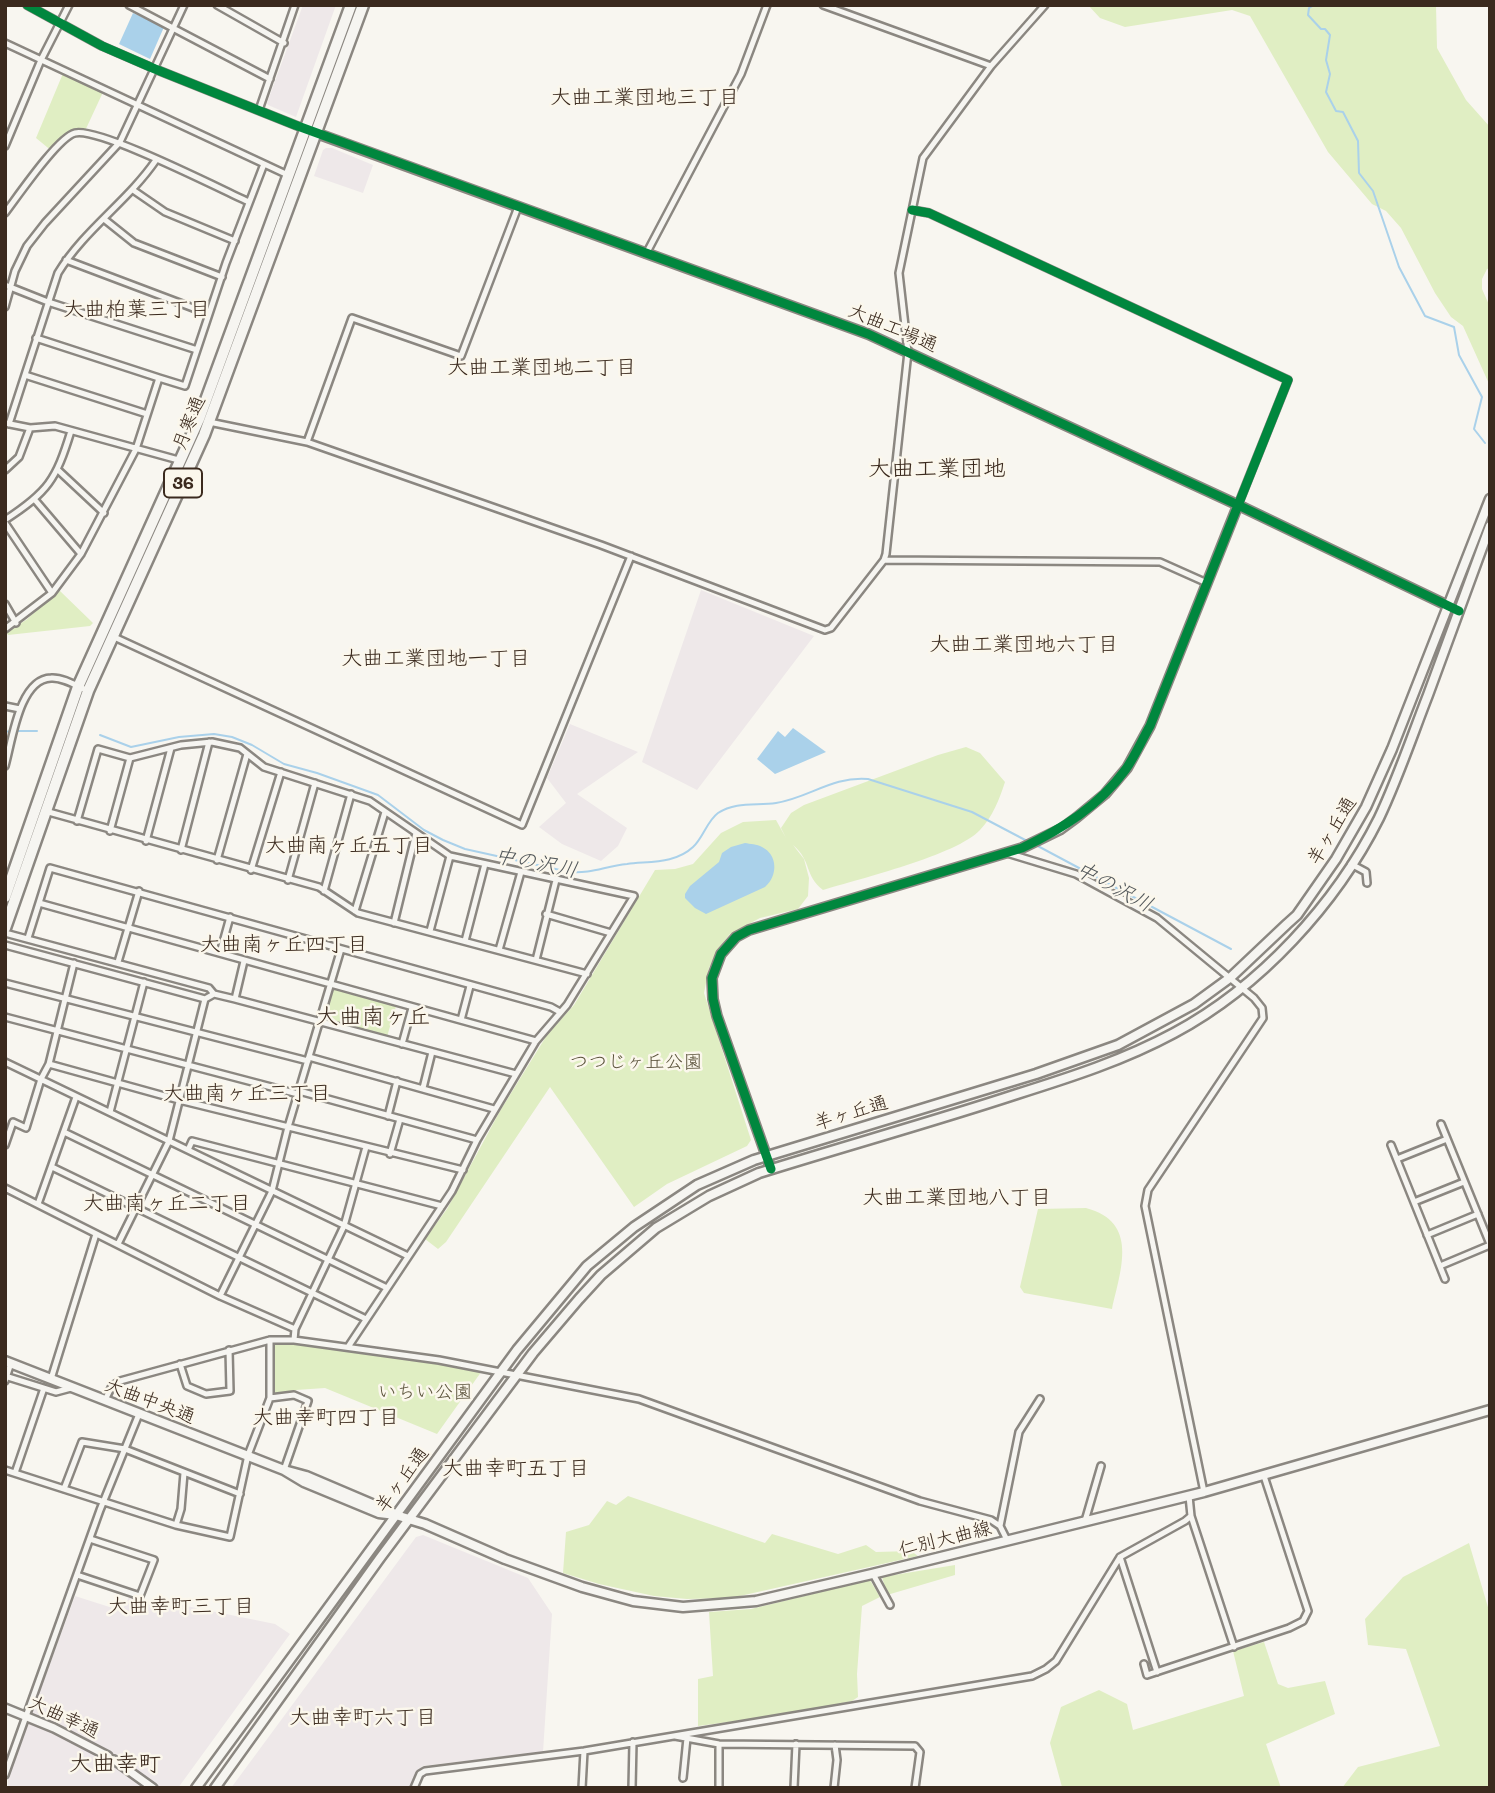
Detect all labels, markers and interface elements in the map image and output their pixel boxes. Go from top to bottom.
district label: 大曲工業団地三丁目 [551,85,739,111]
district label: 大曲柏葉三丁目 [64,297,210,323]
street label: 大曲工場通 [845,299,941,357]
district label: 大曲工業団地二丁目 [448,355,636,381]
street label: 月寒通 [168,392,210,454]
district label: 大曲工業団地 [868,455,1006,483]
road number: 36 [164,468,202,498]
district label: 大曲工業団地六丁目 [930,632,1118,658]
district label: 大曲工業団地一丁目 [342,646,530,672]
street label: 羊ヶ丘通 [1303,793,1361,869]
district label: 大曲南ヶ丘五丁目 [265,833,433,859]
water label: 中の沢川 [492,843,580,883]
water label: 中の沢川 [1071,856,1157,918]
district label: 大曲南ヶ丘四丁目 [200,932,368,958]
district label: 大曲南ヶ丘 [316,1003,430,1031]
park label: つつじヶ丘公園 [570,1051,702,1073]
district label: 大曲南ヶ丘三丁目 [163,1081,331,1107]
street label: 羊ヶ丘通 [811,1091,891,1135]
district label: 大曲工業団地八丁目 [863,1185,1051,1211]
district label: 大曲南ヶ丘二丁目 [83,1191,251,1217]
street label: 大曲中央通 [102,1373,198,1429]
park label: いちい公園 [378,1381,472,1403]
district label: 大曲幸町四丁目 [253,1405,399,1431]
street label: 羊ヶ丘通 [370,1443,434,1517]
district label: 大曲幸町五丁目 [443,1456,589,1482]
street label: 仁別大曲線 [896,1516,994,1562]
district label: 大曲幸町三丁目 [108,1594,254,1620]
street label: 大曲幸通 [25,1691,103,1743]
district label: 大曲幸町六丁目 [290,1705,436,1731]
district label: 大曲幸町 [69,1750,161,1778]

